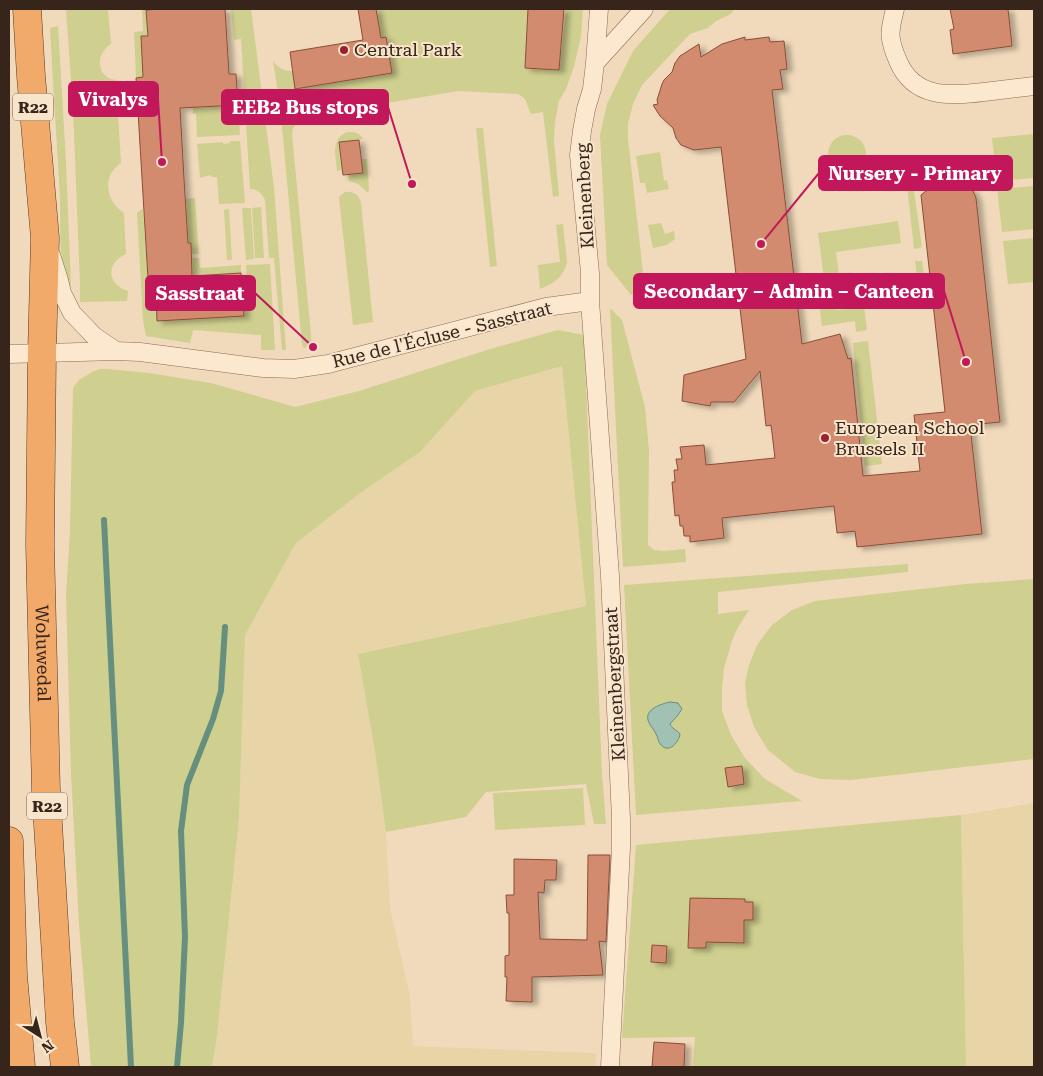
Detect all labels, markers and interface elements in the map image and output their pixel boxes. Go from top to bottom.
place label: Central Park [354,39,462,60]
marker: Central Park [338,44,350,56]
callout: Vivalys [69,82,158,116]
text: Vivalys [78,88,148,111]
callout: EEB2 Bus stops [222,90,388,124]
road number: R22 [13,94,53,120]
text: EEB2 Bus stops [232,96,378,119]
street label: Kleinenberg [571,142,598,249]
callout: Nursery - Primary [819,156,1012,190]
text: Nursery - Primary [828,162,1002,185]
callout: Secondary – Admin – Canteen [634,274,944,308]
callout: Sasstraat [146,276,255,310]
text: Secondary – Admin – Canteen [644,280,934,303]
text: Sasstraat [156,282,245,305]
street label: Rue de l'Écluse - Sasstraat [330,297,554,372]
place label: European School Brussels II [835,417,985,459]
marker: European School Brussels II [819,432,831,444]
street label: Woluwedal [31,605,55,702]
street label: Kleinenbergstraat [600,606,629,762]
road number: R22 [27,792,67,819]
north arrow [15,1011,65,1061]
text: N [38,1037,57,1056]

